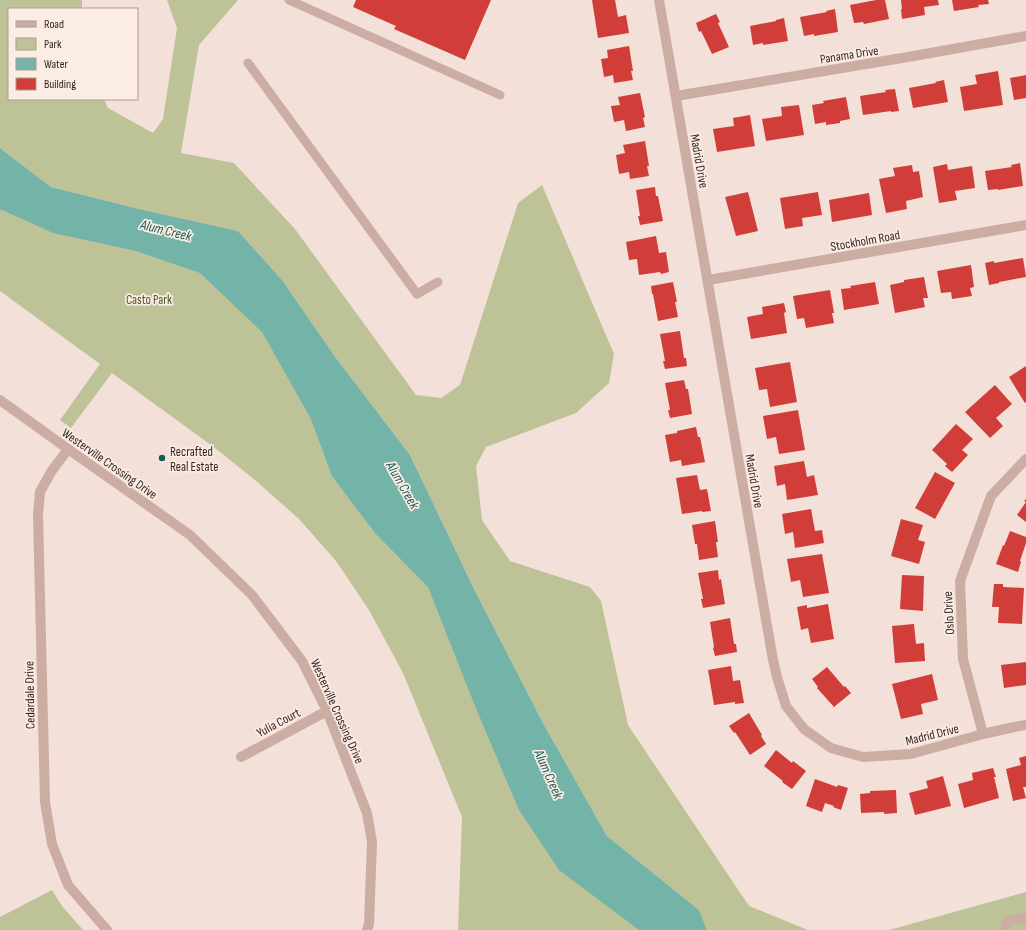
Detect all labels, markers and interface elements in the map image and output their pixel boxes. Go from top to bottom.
legend [8,8,138,100]
text: Road [44,17,64,32]
text: Park [44,37,62,52]
street label: Panama Drive [819,42,880,68]
text: Water [44,57,68,72]
text: Building [44,77,76,92]
street label: Madrid Drive [686,133,712,189]
water label: Alum Creek [138,216,194,245]
street label: Stockholm Road [829,227,901,255]
park label: Casto Park [126,292,172,308]
street label: Westerville Crossing Drive [59,425,160,503]
place label: Recrafted Real Estate [170,444,219,475]
marker: Recrafted Real Estate [157,453,167,463]
street label: Madrid Drive [741,453,767,509]
water label: Alum Creek [382,458,423,513]
street label: Oslo Drive [940,591,958,635]
street label: Westerville Crossing Drive [307,657,367,766]
street label: Cedardale Drive [21,661,39,729]
street label: Yulia Court [254,705,303,741]
street label: Madrid Drive [904,721,961,749]
water label: Alum Creek [530,746,567,802]

